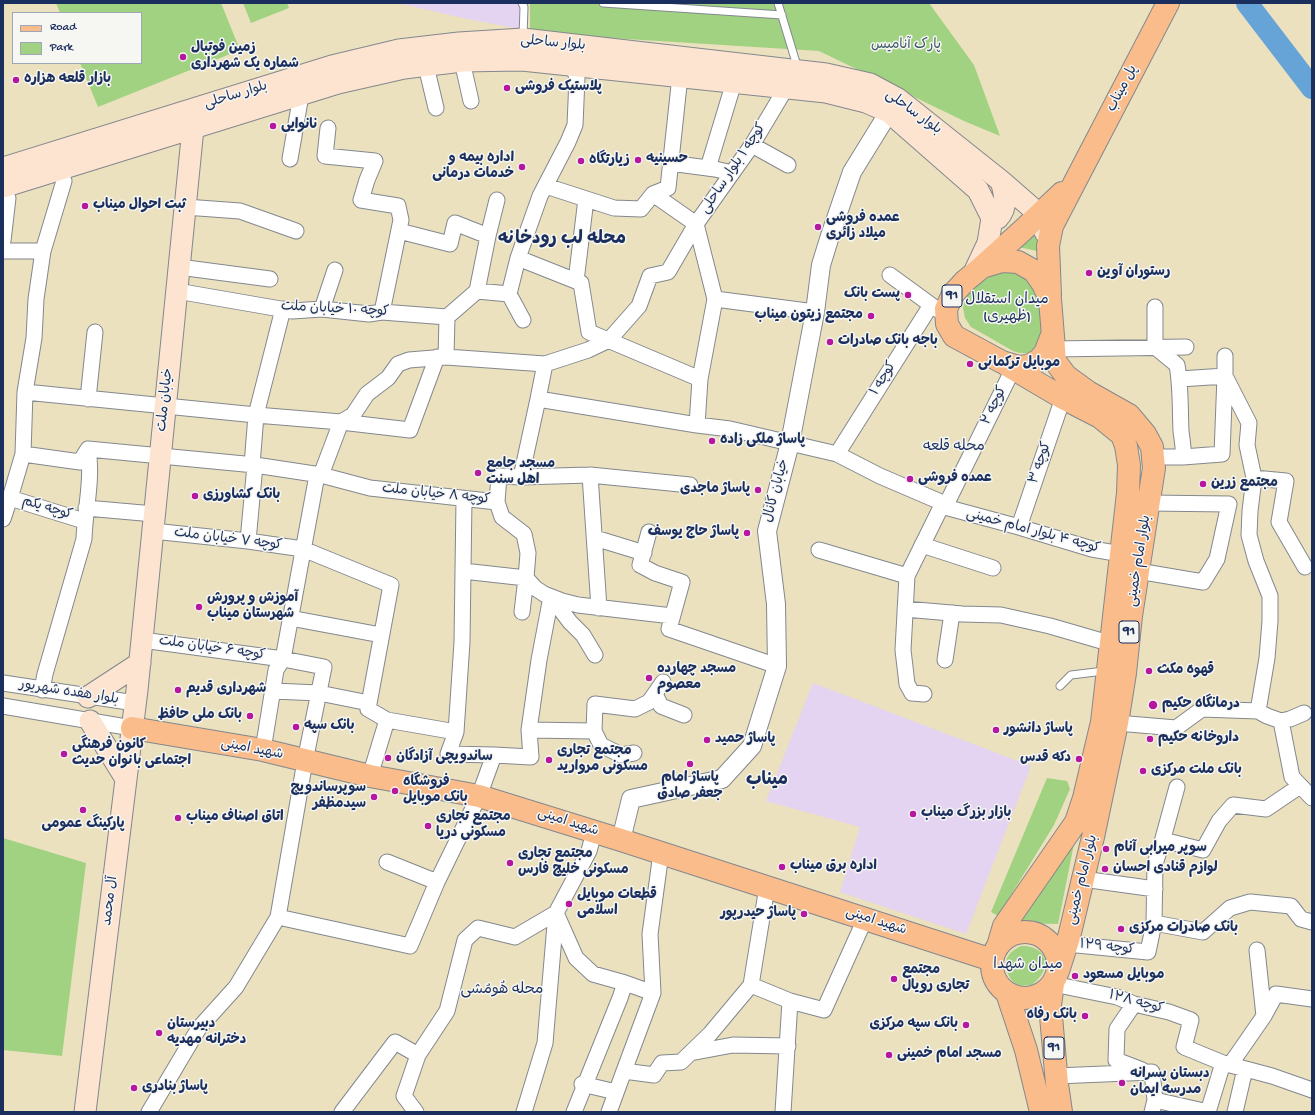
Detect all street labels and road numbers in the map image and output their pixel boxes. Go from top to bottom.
street label: بلوار ساحلی [520,33,586,55]
street label: پل میناب [1104,63,1142,115]
street label: بلوار ساحلی [202,78,270,114]
street label: بلوار ساحلی [882,87,944,139]
street label: کوچه ۱ بلوار ساحلی [698,121,770,217]
road number: 91 [942,285,962,307]
street label: کوچه ۱۰ خیابان ملت [280,299,390,321]
street label: کوچه ۱ [867,359,901,399]
street label: خیابان ملت [154,367,178,433]
street label: کوچه ۲ [978,384,1012,428]
street label: کوچه ۳ [1026,440,1056,486]
street label: خیابان کانال [760,457,794,525]
street label: کوچه ۸ خیابان ملت [381,481,491,509]
street label: کوچه یکم [20,493,74,525]
street label: کوچه ۴ بلوار امام خمینی [964,506,1102,558]
street label: بلوار امام خمینی [1124,514,1156,608]
street label: کوچه ۷ خیابان ملت [173,525,283,555]
road number: 91 [1119,621,1139,643]
street label: کوچه ۶ خیابان ملت [158,633,266,665]
street label: بلوار هفده شهریور [18,677,120,709]
street label: شهید امینی [219,736,285,764]
street label: شهید امینی [535,805,601,841]
street label: بلوار امام خمینی [1064,833,1102,927]
street label: آل محمد [100,875,122,927]
street label: شهید امینی [843,904,909,940]
street label: کوچه ۱۲۹ [1079,937,1135,959]
street label: کوچه ۱۲۸ [1107,988,1165,1018]
road number: 91 [1044,1037,1064,1059]

